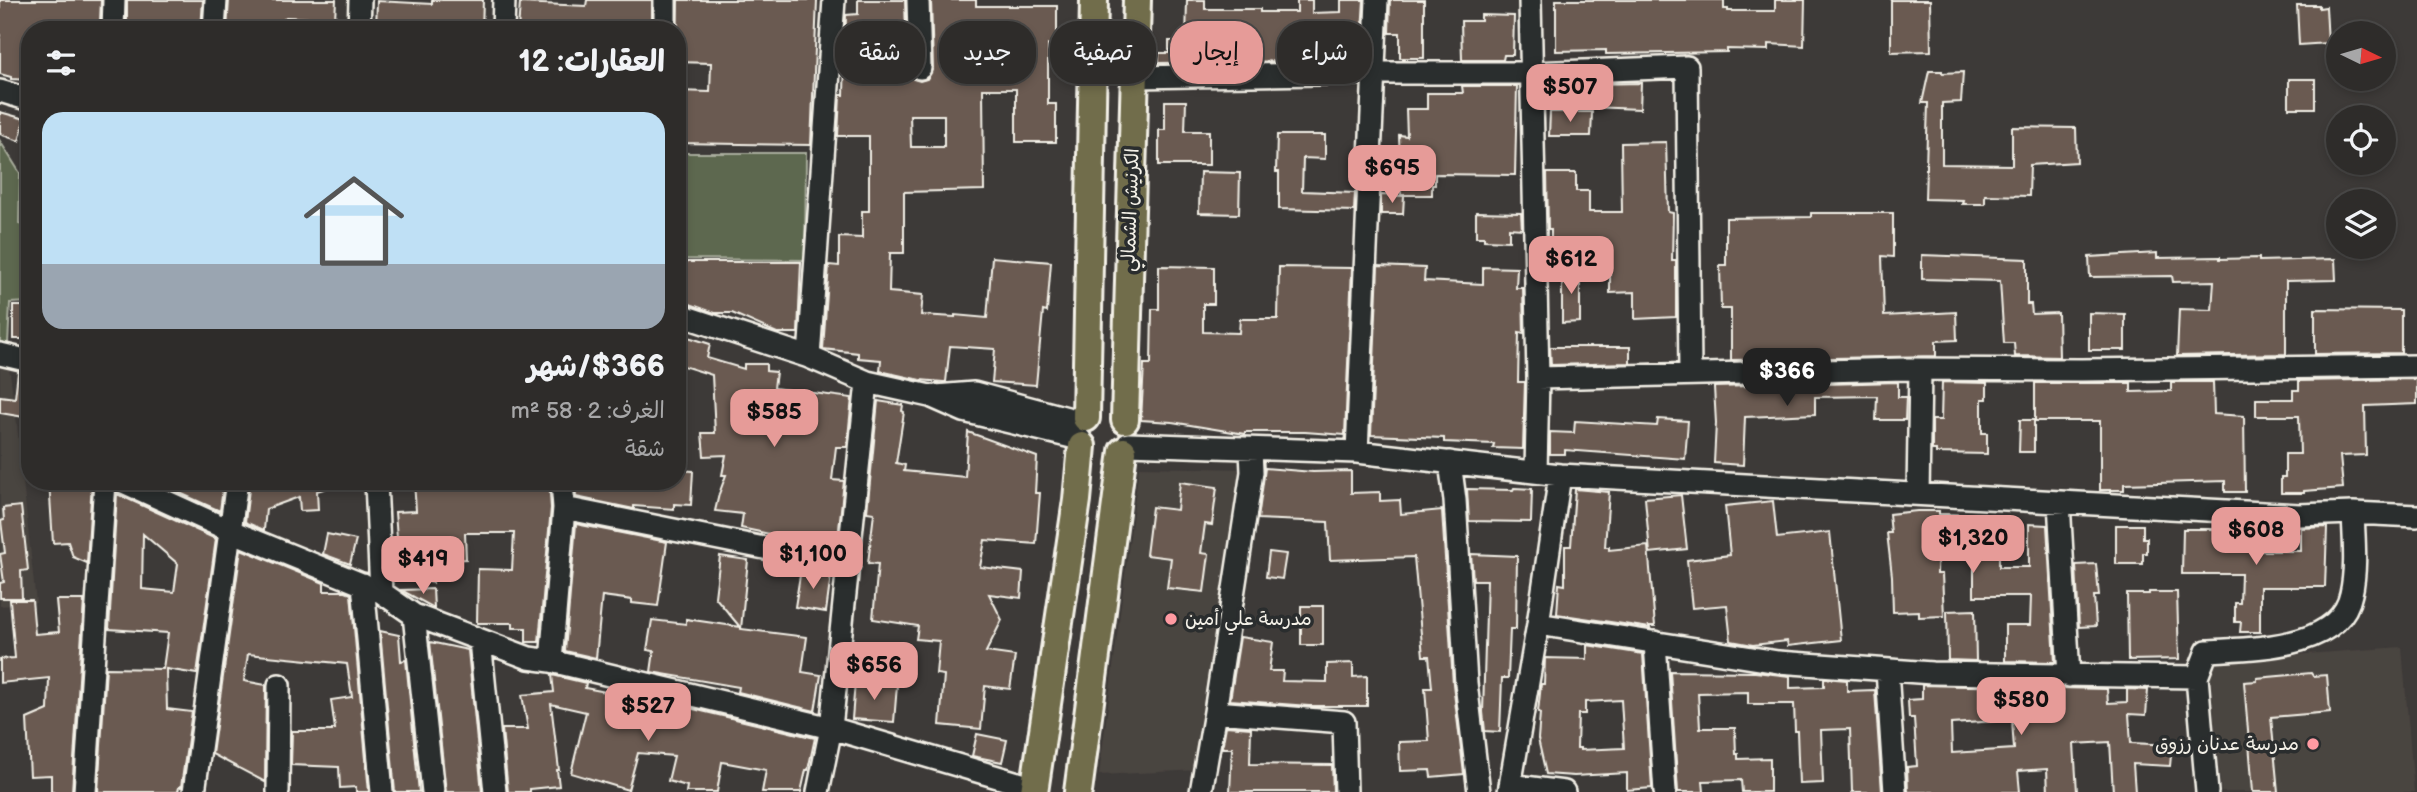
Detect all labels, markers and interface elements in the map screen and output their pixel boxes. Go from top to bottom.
chip: شقة [835,21,925,84]
chip: جديد [939,21,1036,84]
chip: تصفية [1050,21,1156,84]
chip: إيجار [1170,21,1263,84]
chip: شراء [1277,21,1372,84]
north arrow [2326,21,2396,91]
map controls [2326,21,2396,259]
icon: filters [42,44,80,82]
text: العقارات: 12 [519,44,665,80]
pin: $507 [1529,64,1611,124]
text: $507 [1542,73,1598,101]
button: locate [2326,105,2396,175]
pin: $695 [1351,146,1433,205]
street label: الكرنيش الشمالي [1117,148,1149,272]
text: $695 [1364,154,1420,182]
icon: home [291,158,417,284]
button: layers [2326,189,2396,259]
pin: $612 [1530,236,1612,296]
text: $612 [1545,245,1597,273]
pin: $366 [1746,348,1828,408]
text: $366/شهر [527,349,665,385]
text: $366 [1759,357,1815,385]
pin: $585 [733,390,815,449]
text: الغرف: 2 · 58 m² [511,397,665,425]
text: $585 [746,398,802,426]
text: شقة [625,435,665,463]
pin: $608 [2215,508,2297,567]
pin: $1,320 [1916,516,2030,575]
text: $608 [2227,516,2285,544]
text: $1,320 [1937,524,2009,552]
pin: $1,100 [756,532,870,591]
pin: $419 [382,536,464,596]
text: $1,100 [779,540,847,568]
text: $419 [397,545,449,573]
place label: مدرسة علي أمين [1185,608,1312,635]
marker: مدرسة علي أمين [1163,611,1179,627]
pin: $656 [833,642,915,702]
text: $656 [846,651,902,679]
pin: $580 [1980,678,2062,737]
pin: $527 [607,684,689,743]
text: $580 [1993,686,2049,714]
text: $527 [621,692,675,720]
place label: مدرسة عدنان رزوق [2155,733,2299,756]
marker: مدرسة عدنان رزوق [2305,736,2321,752]

